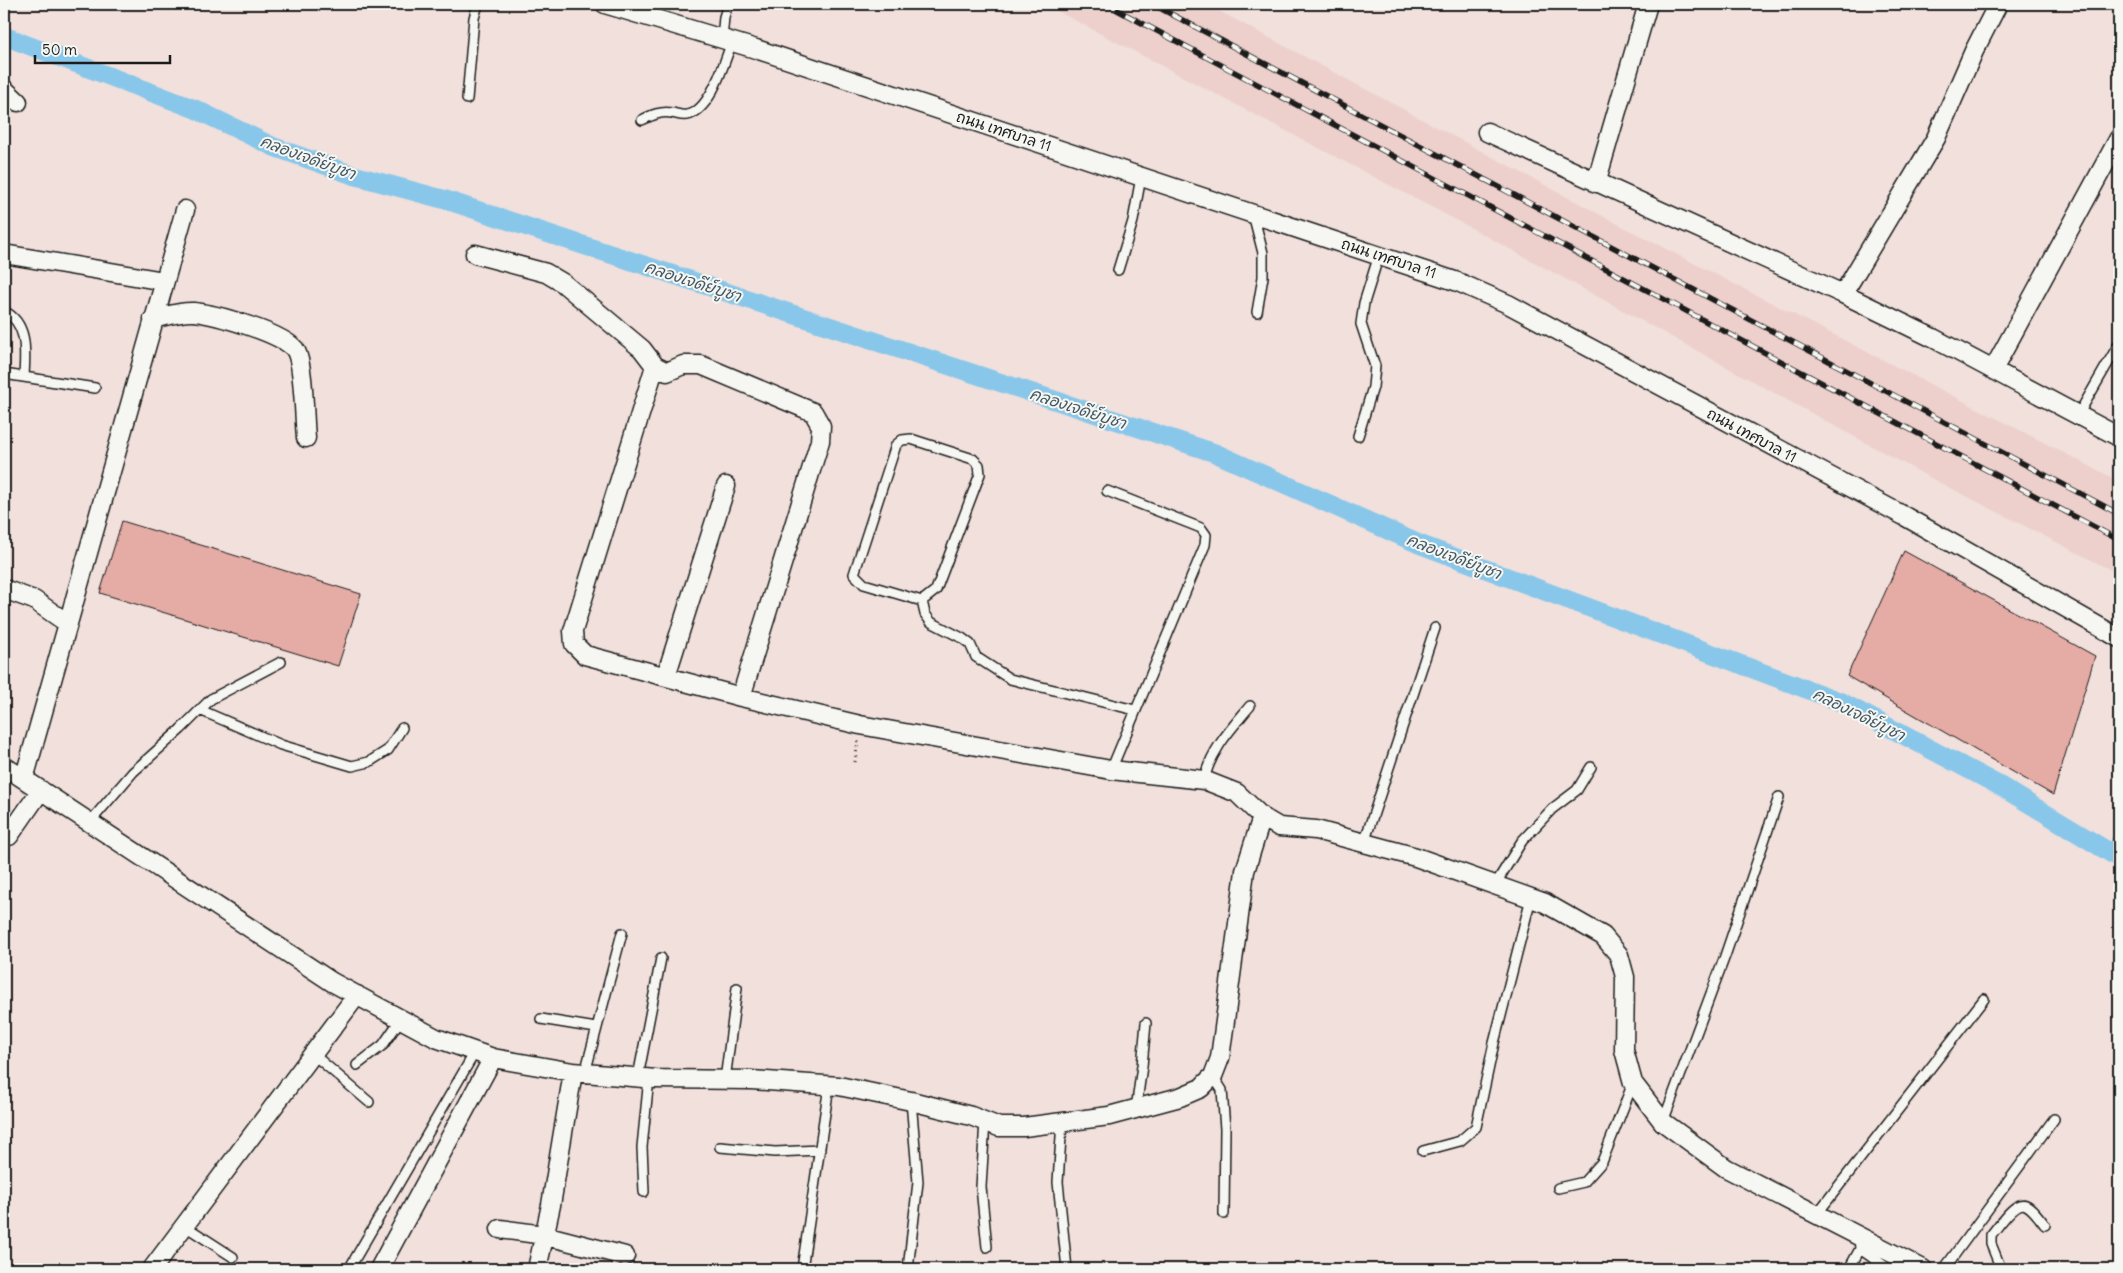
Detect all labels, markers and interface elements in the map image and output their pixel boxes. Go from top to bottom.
scale bar [35,32,170,64]
text: 50 m [42,40,77,59]
street label: ถนน เทศบาล 11 [954,107,1054,155]
water label: คลองเจดีย์บูชา [257,131,359,187]
street label: ถนน เทศบาล 11 [1339,234,1439,282]
water label: คลองเจดีย์บูชา [642,256,744,309]
water label: คลองเจดีย์บูชา [1027,383,1129,436]
street label: ถนน เทศบาล 11 [1704,403,1800,467]
water label: คลองเจดีย์บูชา [1403,529,1505,586]
water label: คลองเจดีย์บูชา [1809,683,1909,748]

